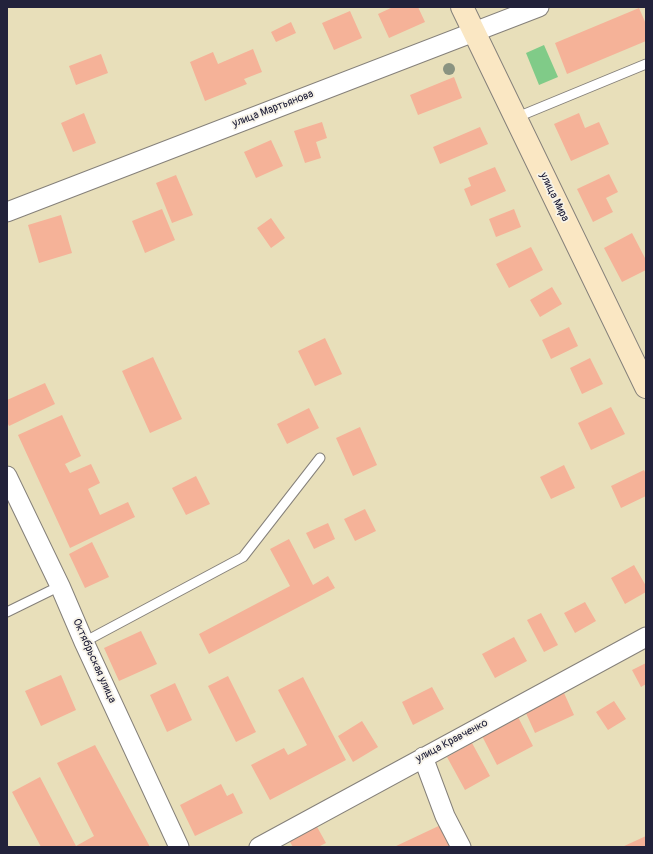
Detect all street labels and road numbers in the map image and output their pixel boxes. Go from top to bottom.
street label: улица Мартьянова [231,87,315,131]
street label: улица Мира [536,170,572,224]
street label: Октябрьская улица [69,617,119,705]
street label: улица Кравченко [414,716,490,766]

